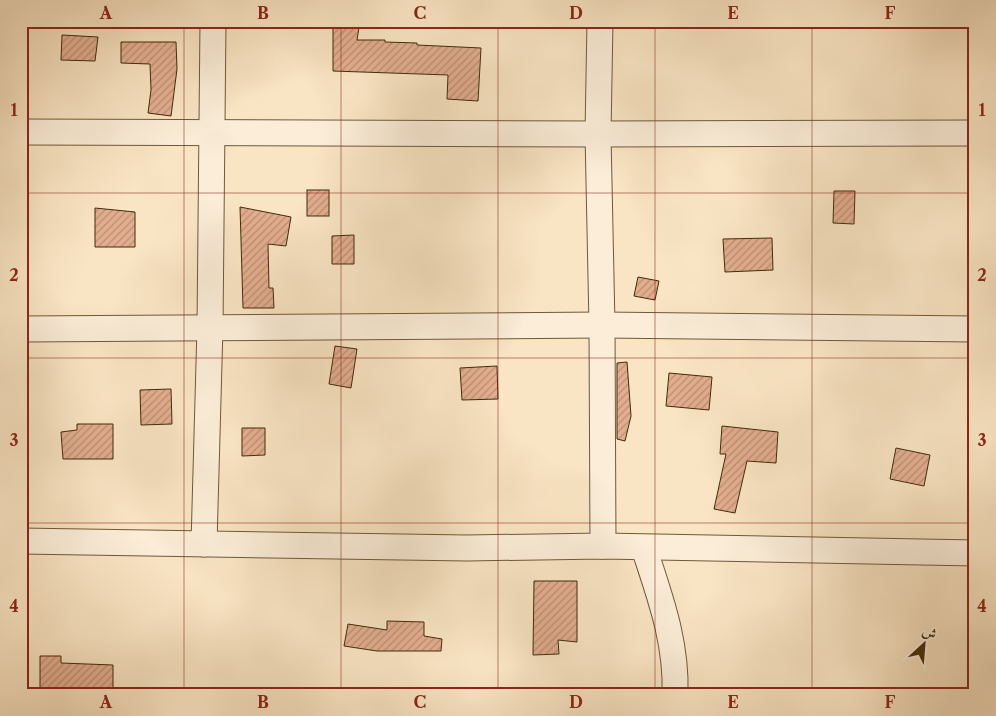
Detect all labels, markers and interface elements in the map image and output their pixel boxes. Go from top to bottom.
text: A [99,3,113,23]
text: B [257,3,269,23]
text: C [414,3,426,23]
text: D [569,3,583,23]
text: E [727,3,739,23]
text: F [885,3,896,23]
text: 1 [10,100,18,120]
text: 1 [978,100,986,120]
text: 2 [9,265,19,285]
text: 2 [977,265,987,285]
text: 3 [9,430,19,450]
text: 3 [977,430,987,450]
text: 4 [9,596,19,616]
text: 4 [977,596,987,616]
north arrow [898,618,948,668]
text: ش [920,621,940,643]
text: A [99,692,113,712]
text: B [257,692,269,712]
text: C [414,692,426,712]
text: D [569,692,583,712]
text: E [727,692,739,712]
text: F [885,692,896,712]

